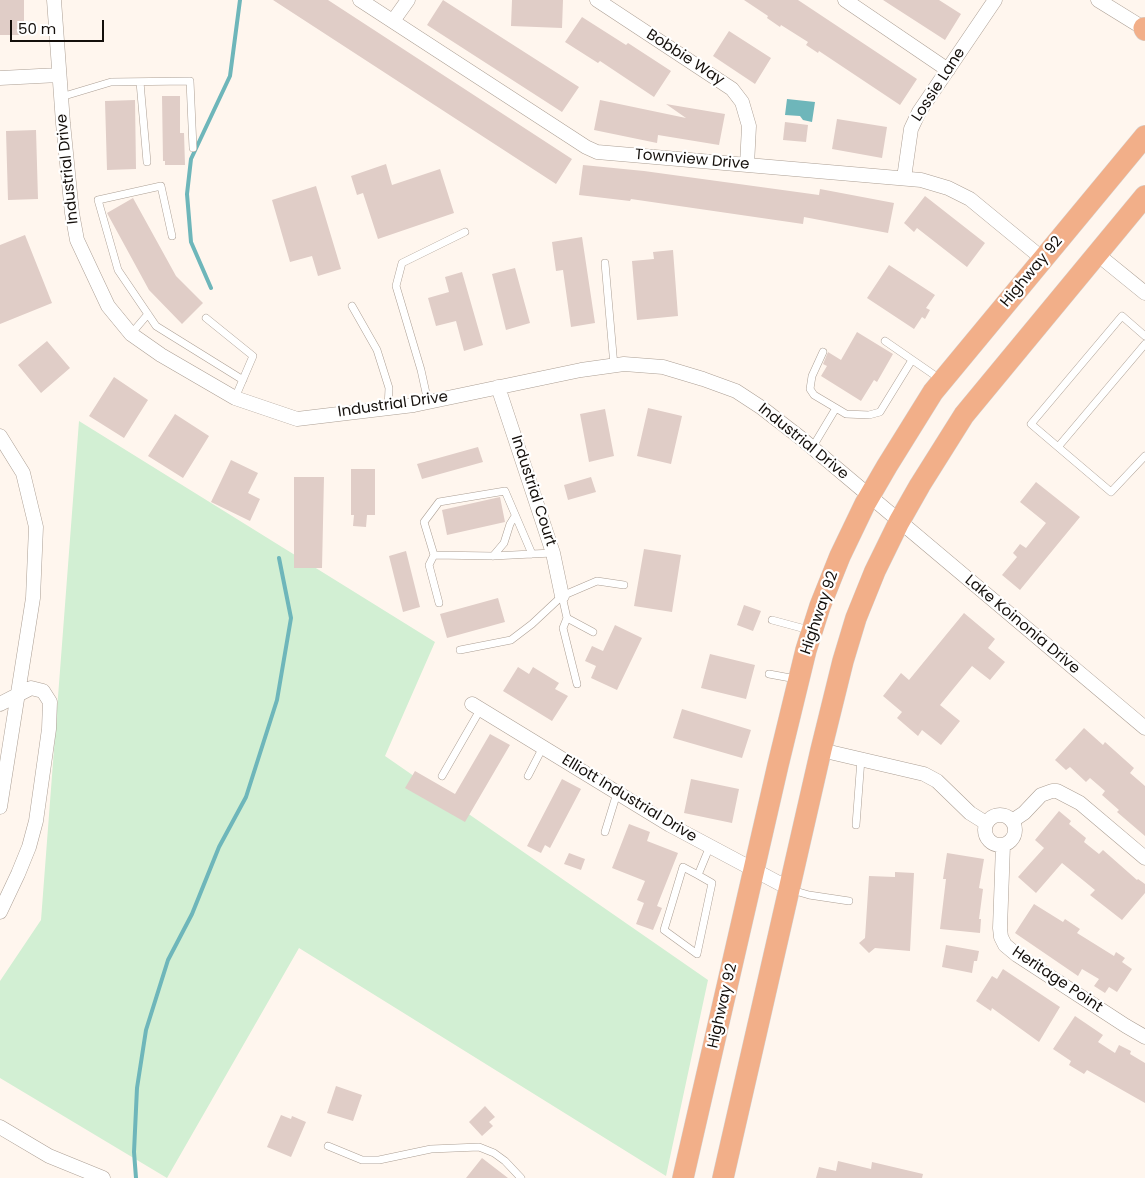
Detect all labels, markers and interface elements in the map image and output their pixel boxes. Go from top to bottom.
scale bar [12,10,106,42]
text: 50 m [18,18,56,39]
street label: Bobbie Way [643,26,727,90]
street label: Lossie Lane [909,45,969,125]
street label: Industrial Drive [53,113,83,225]
street label: Townview Drive [634,146,750,174]
street label: Highway 92 [997,233,1067,311]
street label: Industrial Drive [337,388,449,422]
street label: Industrial Drive [754,400,852,484]
street label: Industrial Court [507,433,559,549]
street label: Highway 92 [797,569,843,657]
street label: Lake Koinonia Drive [961,572,1083,678]
street label: Elliott Industrial Drive [558,752,700,846]
street label: Heritage Point [1008,943,1106,1017]
street label: Highway 92 [704,962,742,1050]

